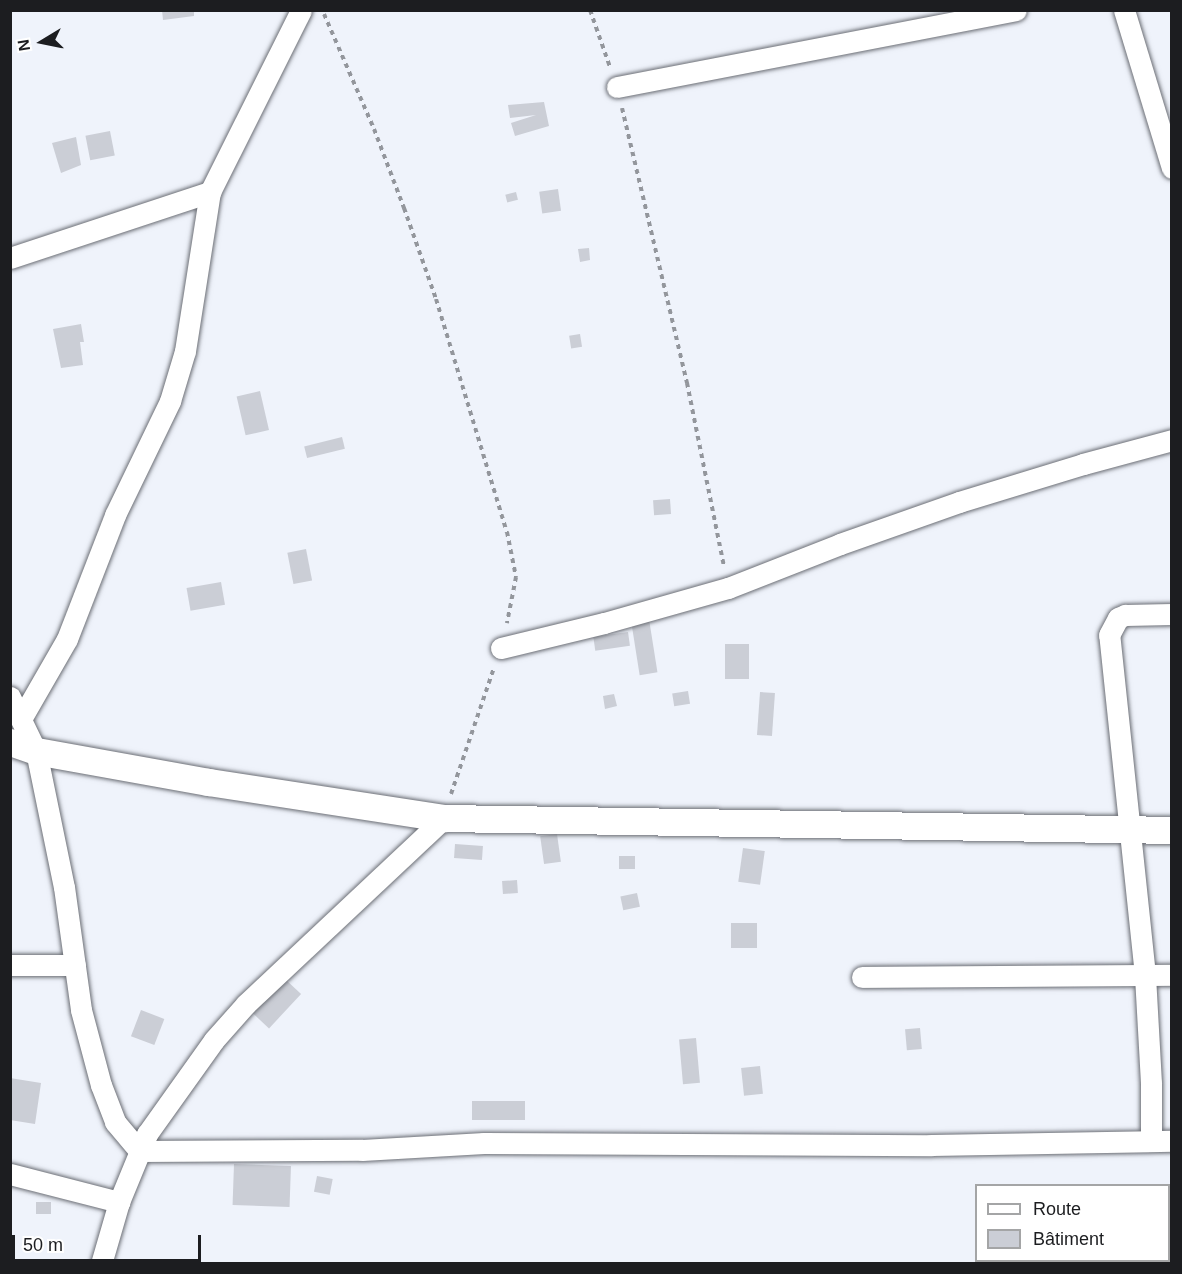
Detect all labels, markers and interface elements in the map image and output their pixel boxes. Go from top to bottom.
north arrow [12,12,72,72]
text: N [14,38,33,52]
legend [975,1184,1170,1262]
text: Route [1033,1199,1081,1219]
scale bar [15,1223,204,1261]
text: Bâtiment [1033,1229,1104,1249]
text: 50 m [23,1235,63,1255]

